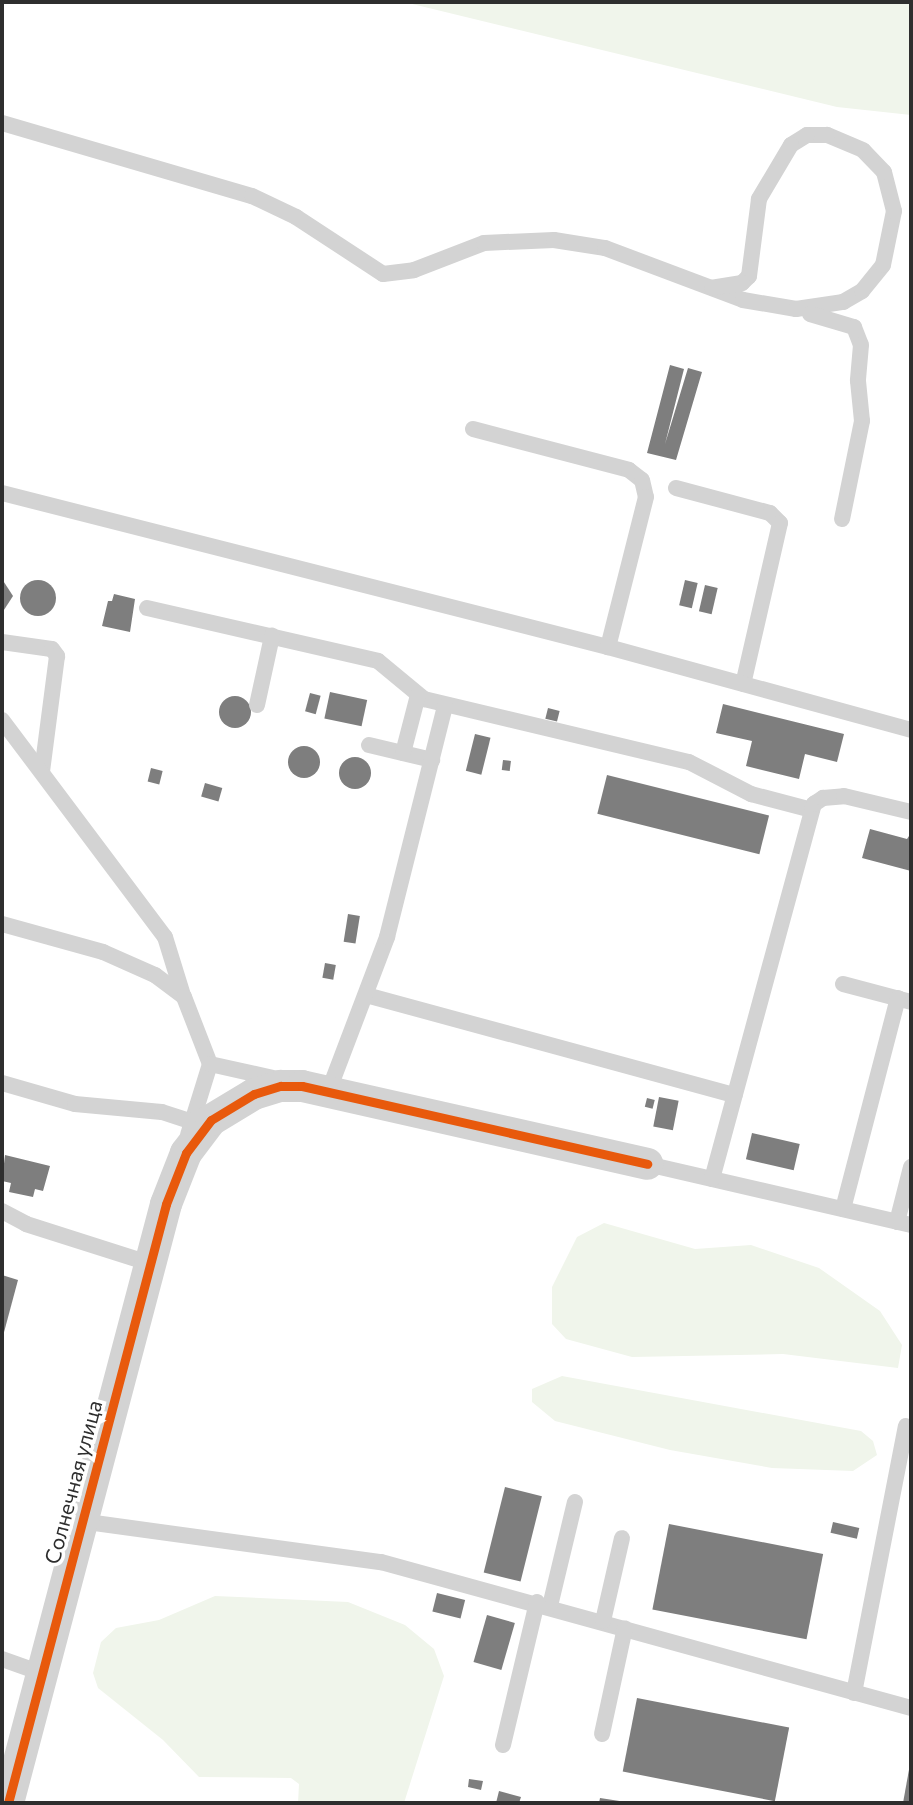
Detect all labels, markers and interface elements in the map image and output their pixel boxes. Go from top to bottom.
street label: Солнечная улица [39,1397,107,1567]

